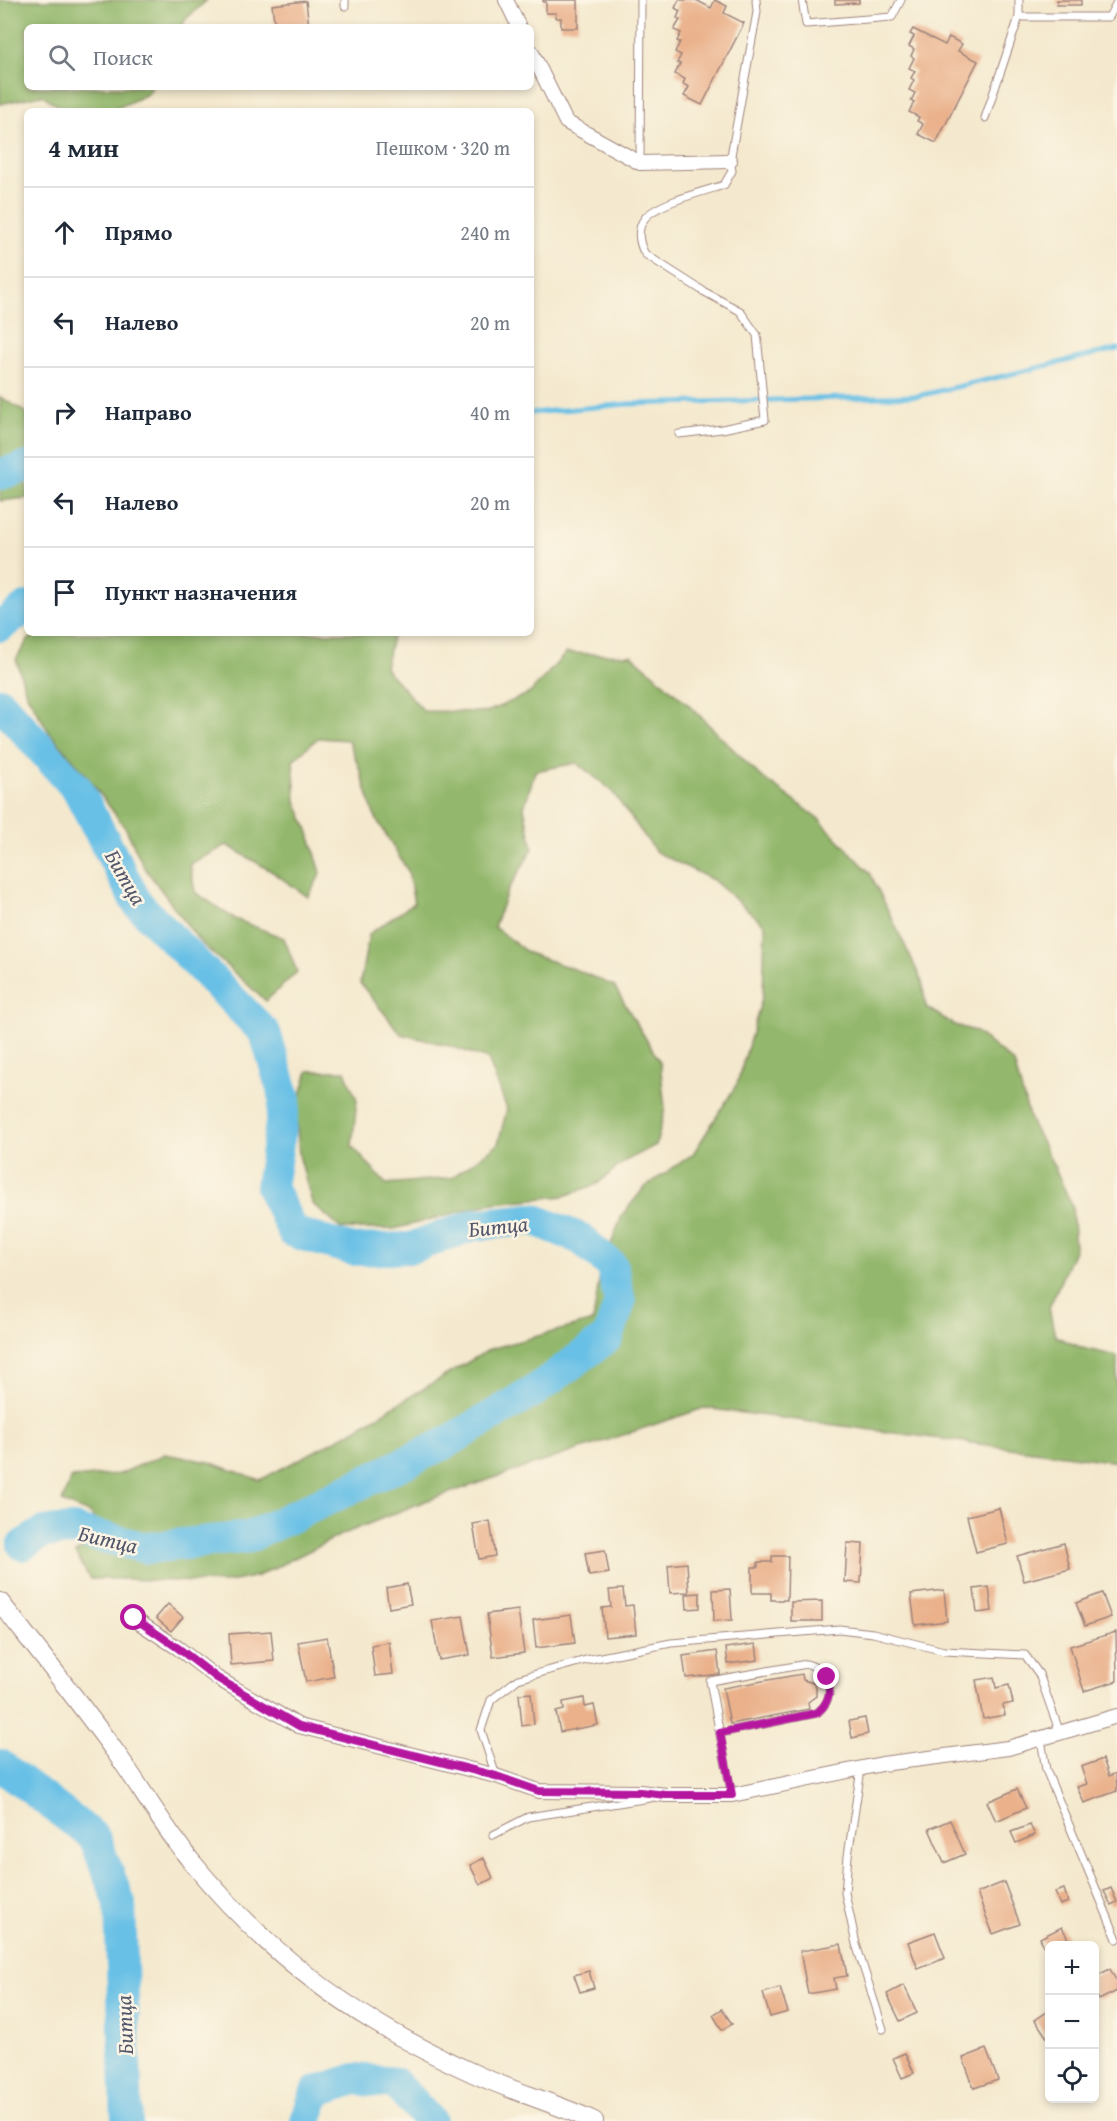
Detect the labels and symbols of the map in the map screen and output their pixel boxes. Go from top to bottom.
water label: Битца [97,843,155,911]
water label: Битца [467,1207,529,1245]
water label: Битца [75,1517,141,1561]
route start [120,1604,146,1630]
route end [813,1663,839,1689]
water label: Битца [107,1995,141,2055]

